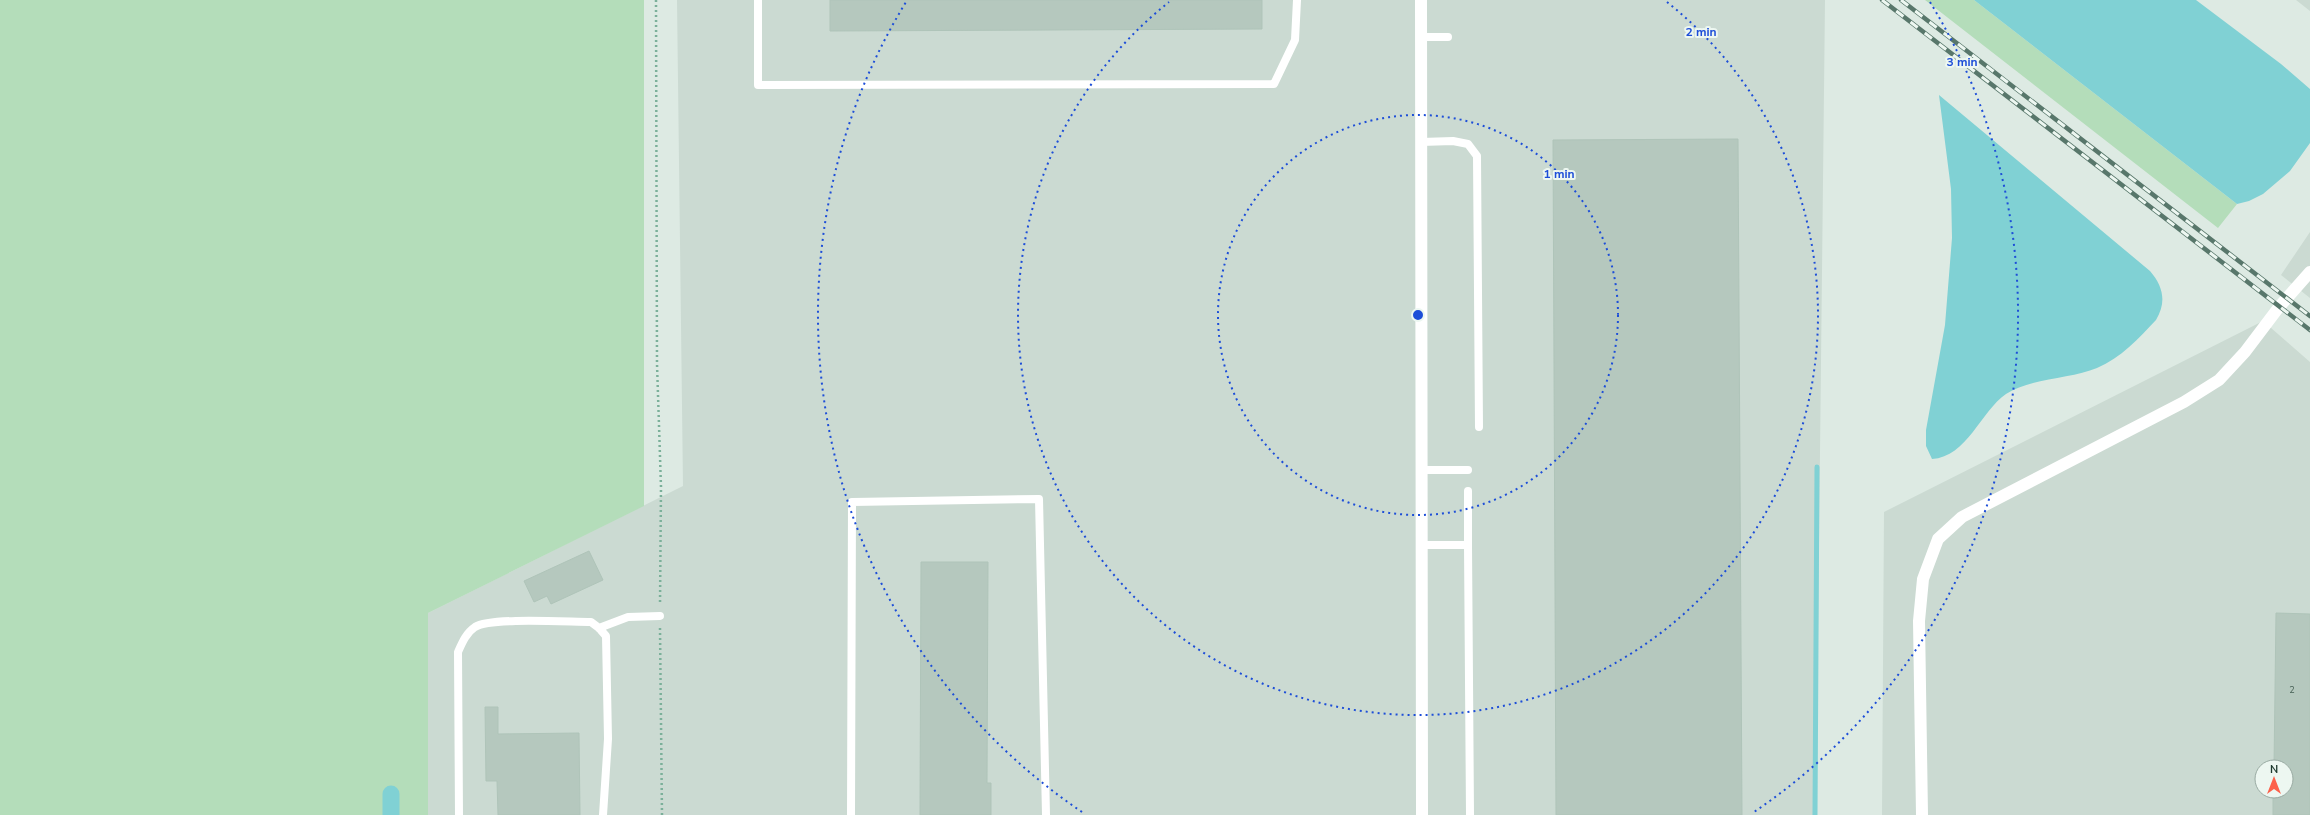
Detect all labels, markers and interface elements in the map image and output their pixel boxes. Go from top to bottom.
text: 2 min [1685,24,1717,40]
text: 3 min [1946,54,1978,70]
text: 1 min [1543,166,1575,182]
centre of rings [1411,308,1425,322]
house number: 2 [2289,684,2295,696]
north arrow [2254,759,2294,799]
text: N [2270,762,2278,777]

